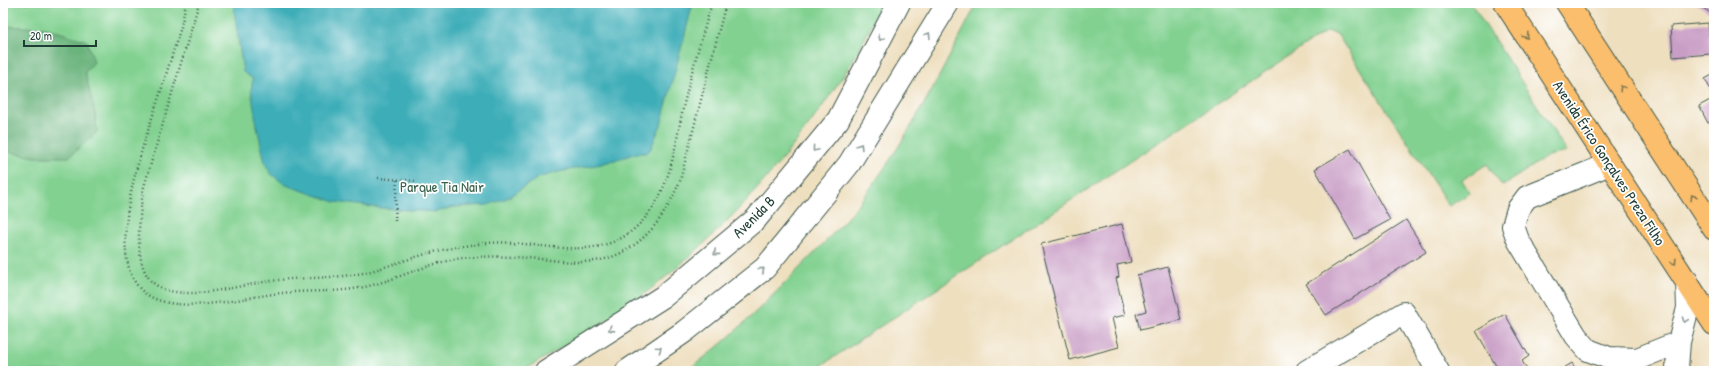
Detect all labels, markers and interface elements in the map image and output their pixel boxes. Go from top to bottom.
scale bar [24,22,96,48]
text: 20 m [30,27,52,44]
one-way arrow [1521,31,1528,38]
one-way arrow [923,32,931,39]
one-way arrow [878,33,886,41]
street label: Avenida Érico Gonçalves Preza Filho [1548,76,1671,249]
one-way arrow [1620,85,1627,92]
one-way arrow [855,143,863,150]
one-way arrow [812,144,819,151]
park label: Parque Tia Nair [400,176,484,197]
street label: Avenida B [728,191,780,243]
one-way arrow [1690,194,1698,201]
one-way arrow [713,248,721,255]
one-way arrow [1669,257,1676,264]
one-way arrow [758,267,765,274]
one-way arrow [1681,316,1689,323]
one-way arrow [608,325,615,332]
one-way arrow [655,347,662,354]

